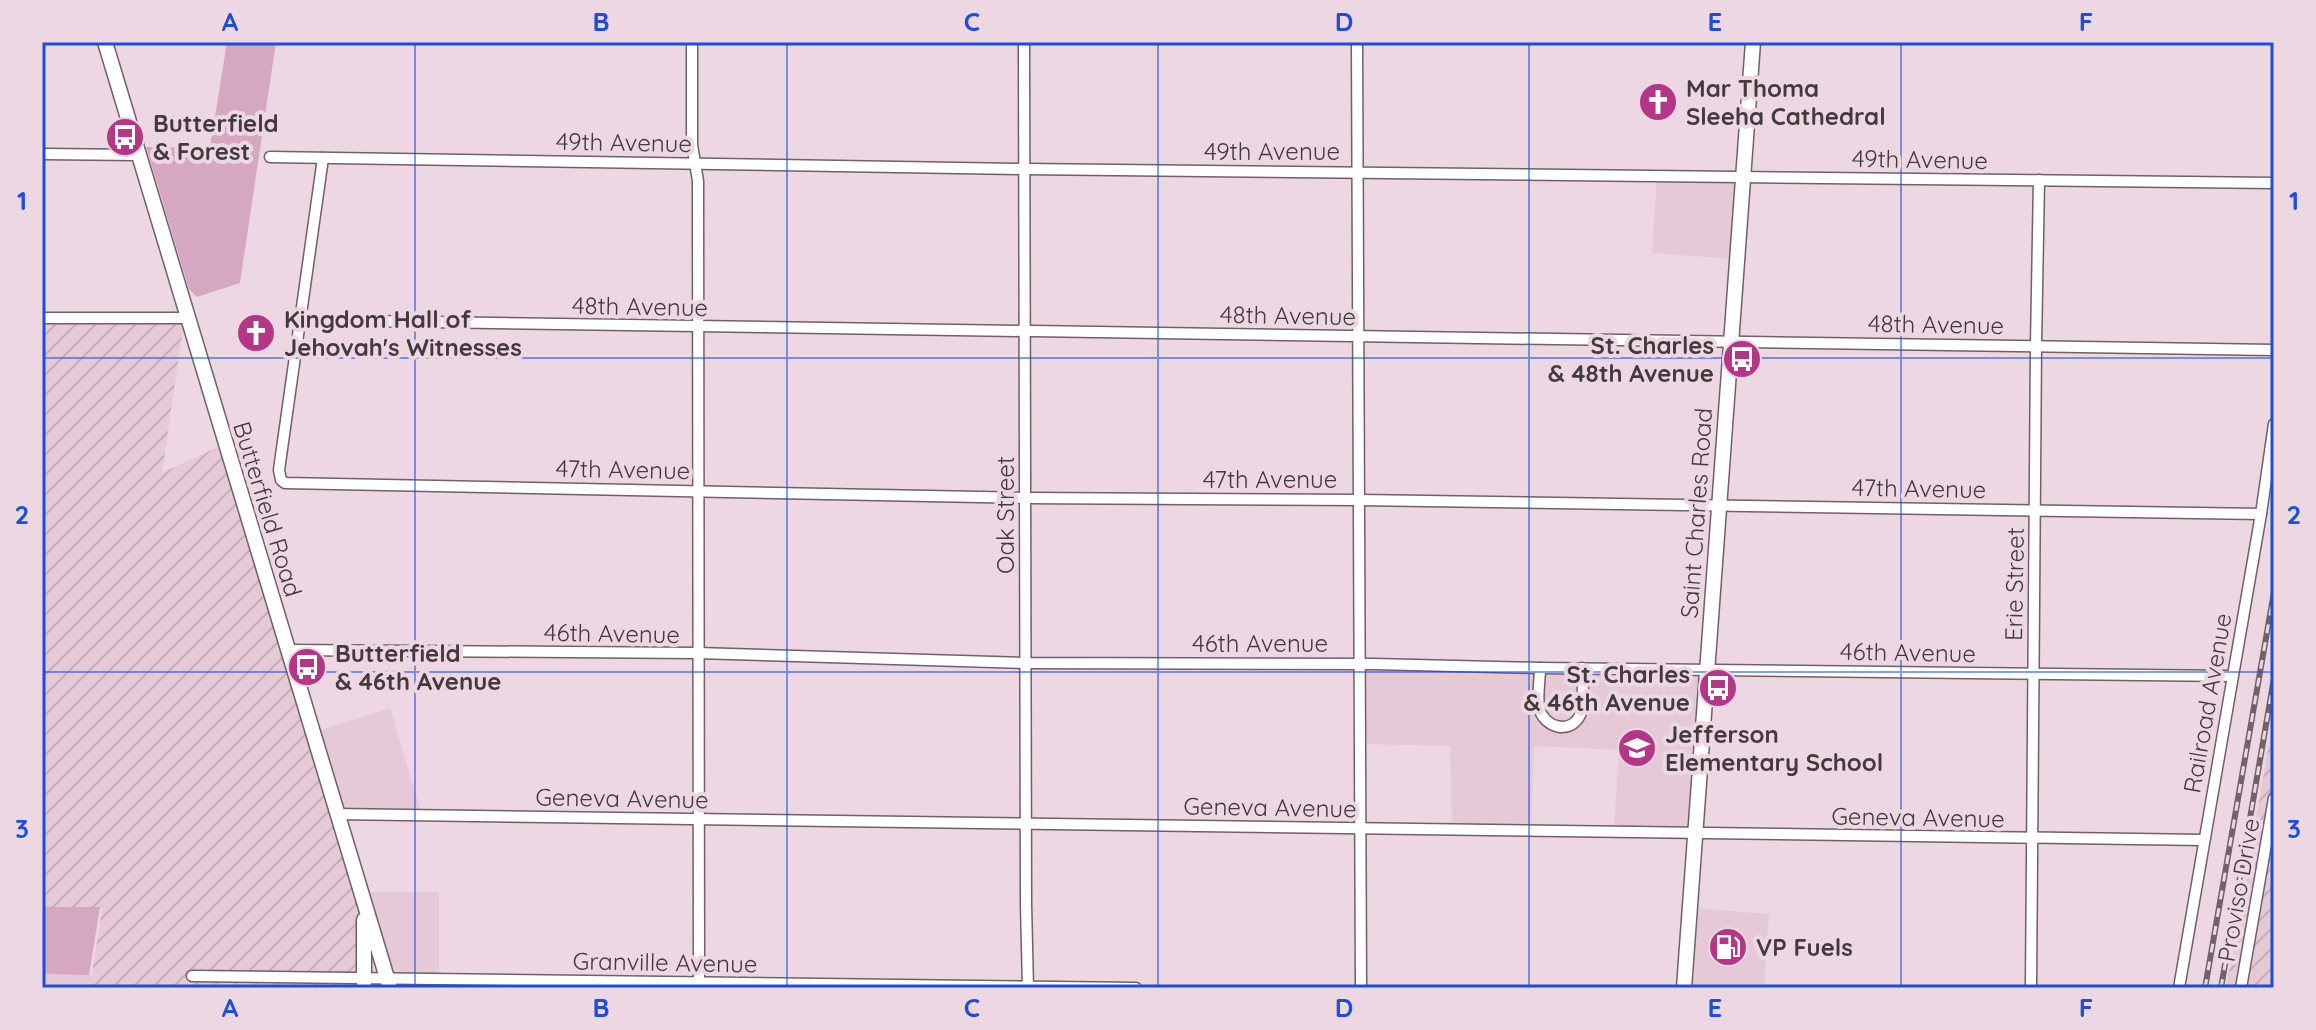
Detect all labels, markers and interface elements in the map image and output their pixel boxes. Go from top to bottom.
text: A [222,5,239,38]
text: B [592,5,610,38]
text: C [964,5,980,38]
text: D [1335,5,1353,38]
text: E [1708,5,1722,38]
text: F [2079,5,2093,38]
place label: Mar Thoma Sleeha Cathedral [1686,73,1886,131]
church icon: Mar Thoma Sleeha Cathedral [1637,81,1679,123]
place label: Butterfield & Forest [153,108,279,166]
bus stop icon: Butterfield & Forest [104,116,146,158]
street label: 49th Avenue [556,126,692,158]
street label: 49th Avenue [1204,136,1340,166]
street label: 49th Avenue [1852,143,1988,175]
text: 1 [17,184,27,217]
text: 1 [2289,184,2299,217]
street label: 48th Avenue [572,290,708,322]
street label: 48th Avenue [1220,299,1356,331]
place label: Kingdom Hall of Jehovah's Witnesses [284,304,522,362]
street label: 48th Avenue [1868,308,2004,340]
church icon: Kingdom Hall of Jehovah's Witnesses [235,312,277,354]
place label: St. Charles & 48th Avenue [1548,330,1714,388]
bus stop icon: St. Charles & 48th Avenue [1721,338,1763,380]
street label: Saint Charles Road [1674,407,1718,619]
street label: Butterfield Road [227,418,309,600]
street label: 47th Avenue [555,453,691,485]
street label: Oak Street [990,456,1020,574]
street label: 47th Avenue [1203,464,1337,494]
street label: 47th Avenue [1851,472,1987,504]
text: 2 [15,498,29,531]
text: 2 [2287,498,2301,531]
street label: Erie Street [1998,527,2030,641]
street label: Railroad Avenue [2176,611,2238,795]
street label: 46th Avenue [544,617,680,649]
street label: 46th Avenue [1192,628,1328,658]
street label: 46th Avenue [1840,636,1976,668]
place label: Butterfield & 46th Avenue [335,638,501,696]
bus stop icon: Butterfield & 46th Avenue [286,646,328,688]
place label: St. Charles & 46th Avenue [1524,659,1690,717]
bus stop icon: St. Charles & 46th Avenue [1697,667,1739,709]
place label: Jefferson Elementary School [1665,719,1883,777]
school or university icon: Jefferson Elementary School [1616,727,1658,769]
street label: Geneva Avenue [535,781,709,815]
street label: Geneva Avenue [1183,790,1357,824]
street label: Geneva Avenue [1831,800,2005,834]
text: 3 [15,812,29,845]
text: 3 [2287,812,2301,845]
street label: Proviso Drive [2211,816,2265,964]
fuel station icon: VP Fuels [1707,926,1749,968]
place label: VP Fuels [1756,932,1853,962]
street label: Granville Avenue [572,945,758,979]
text: A [222,991,239,1024]
text: B [592,991,610,1024]
text: C [964,991,980,1024]
text: D [1335,991,1353,1024]
text: E [1708,991,1722,1024]
text: F [2079,991,2093,1024]

